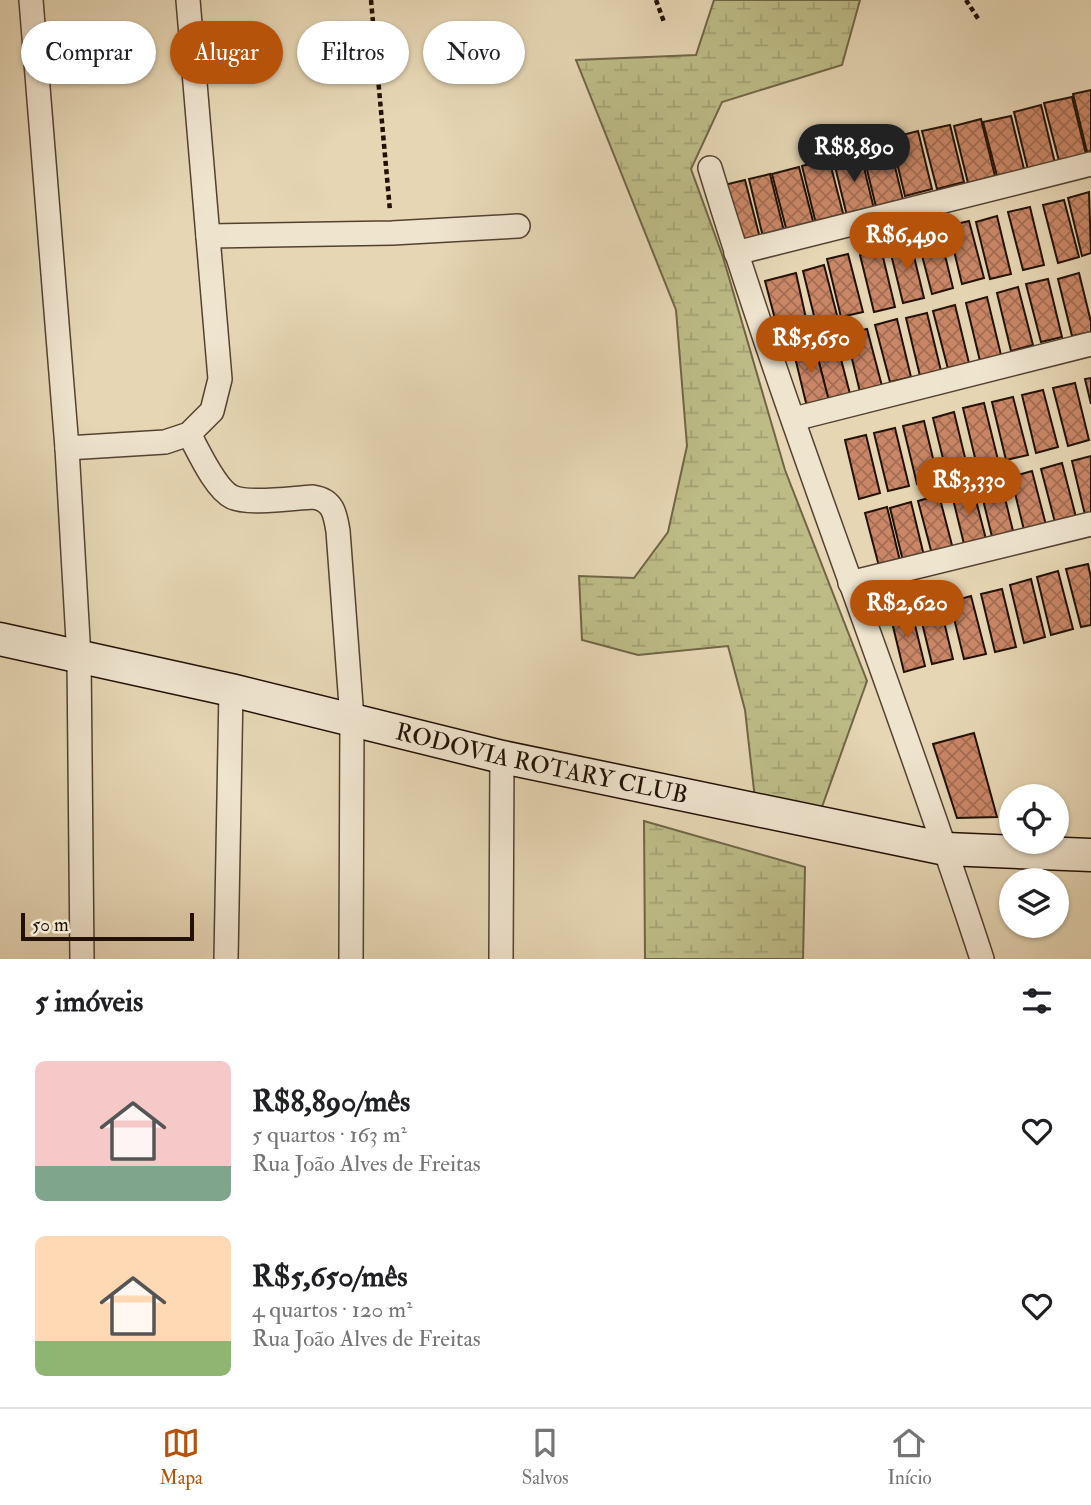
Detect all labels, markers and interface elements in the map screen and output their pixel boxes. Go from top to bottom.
chip: Comprar [21,21,156,84]
chip: Alugar [170,21,283,84]
chip: Filtros [297,21,409,84]
chip: Novo [423,21,525,84]
pin: R$8,890 [789,124,919,184]
text: R$8,890 [814,132,894,161]
pin: R$6,490 [842,212,972,272]
text: R$6,490 [865,220,949,249]
pin: R$5,650 [746,316,876,375]
text: R$5,650 [772,323,850,352]
pin: R$3,330 [904,458,1034,517]
text: R$3,330 [932,465,1006,494]
pin: R$2,620 [842,580,972,640]
text: R$2,620 [866,588,948,617]
street label: RODOVIA ROTARY CLUB [392,716,691,811]
map controls [999,784,1069,938]
button: locate [999,784,1069,854]
button: layers [999,868,1069,938]
scale bar [21,910,194,942]
text: 50 m [32,913,69,937]
icon: filters [1018,982,1056,1020]
text: 5 imóveis [35,983,143,1020]
text: R$8,890/mês [252,1083,410,1120]
icon: home [91,1089,175,1173]
icon: heart [1018,1112,1056,1150]
text: 5 quartos · 163 m² [252,1120,407,1149]
text: Rua João Alves de Freitas [252,1149,481,1178]
text: R$5,650/mês [252,1258,408,1295]
icon: home [91,1264,175,1348]
icon: heart [1018,1287,1056,1325]
text: 4 quartos · 120 m² [252,1295,413,1324]
text: Rua João Alves de Freitas [252,1324,481,1353]
tab: Mapa [159,1424,203,1490]
tab: Salvos [522,1424,569,1490]
tab: Início [887,1424,932,1490]

